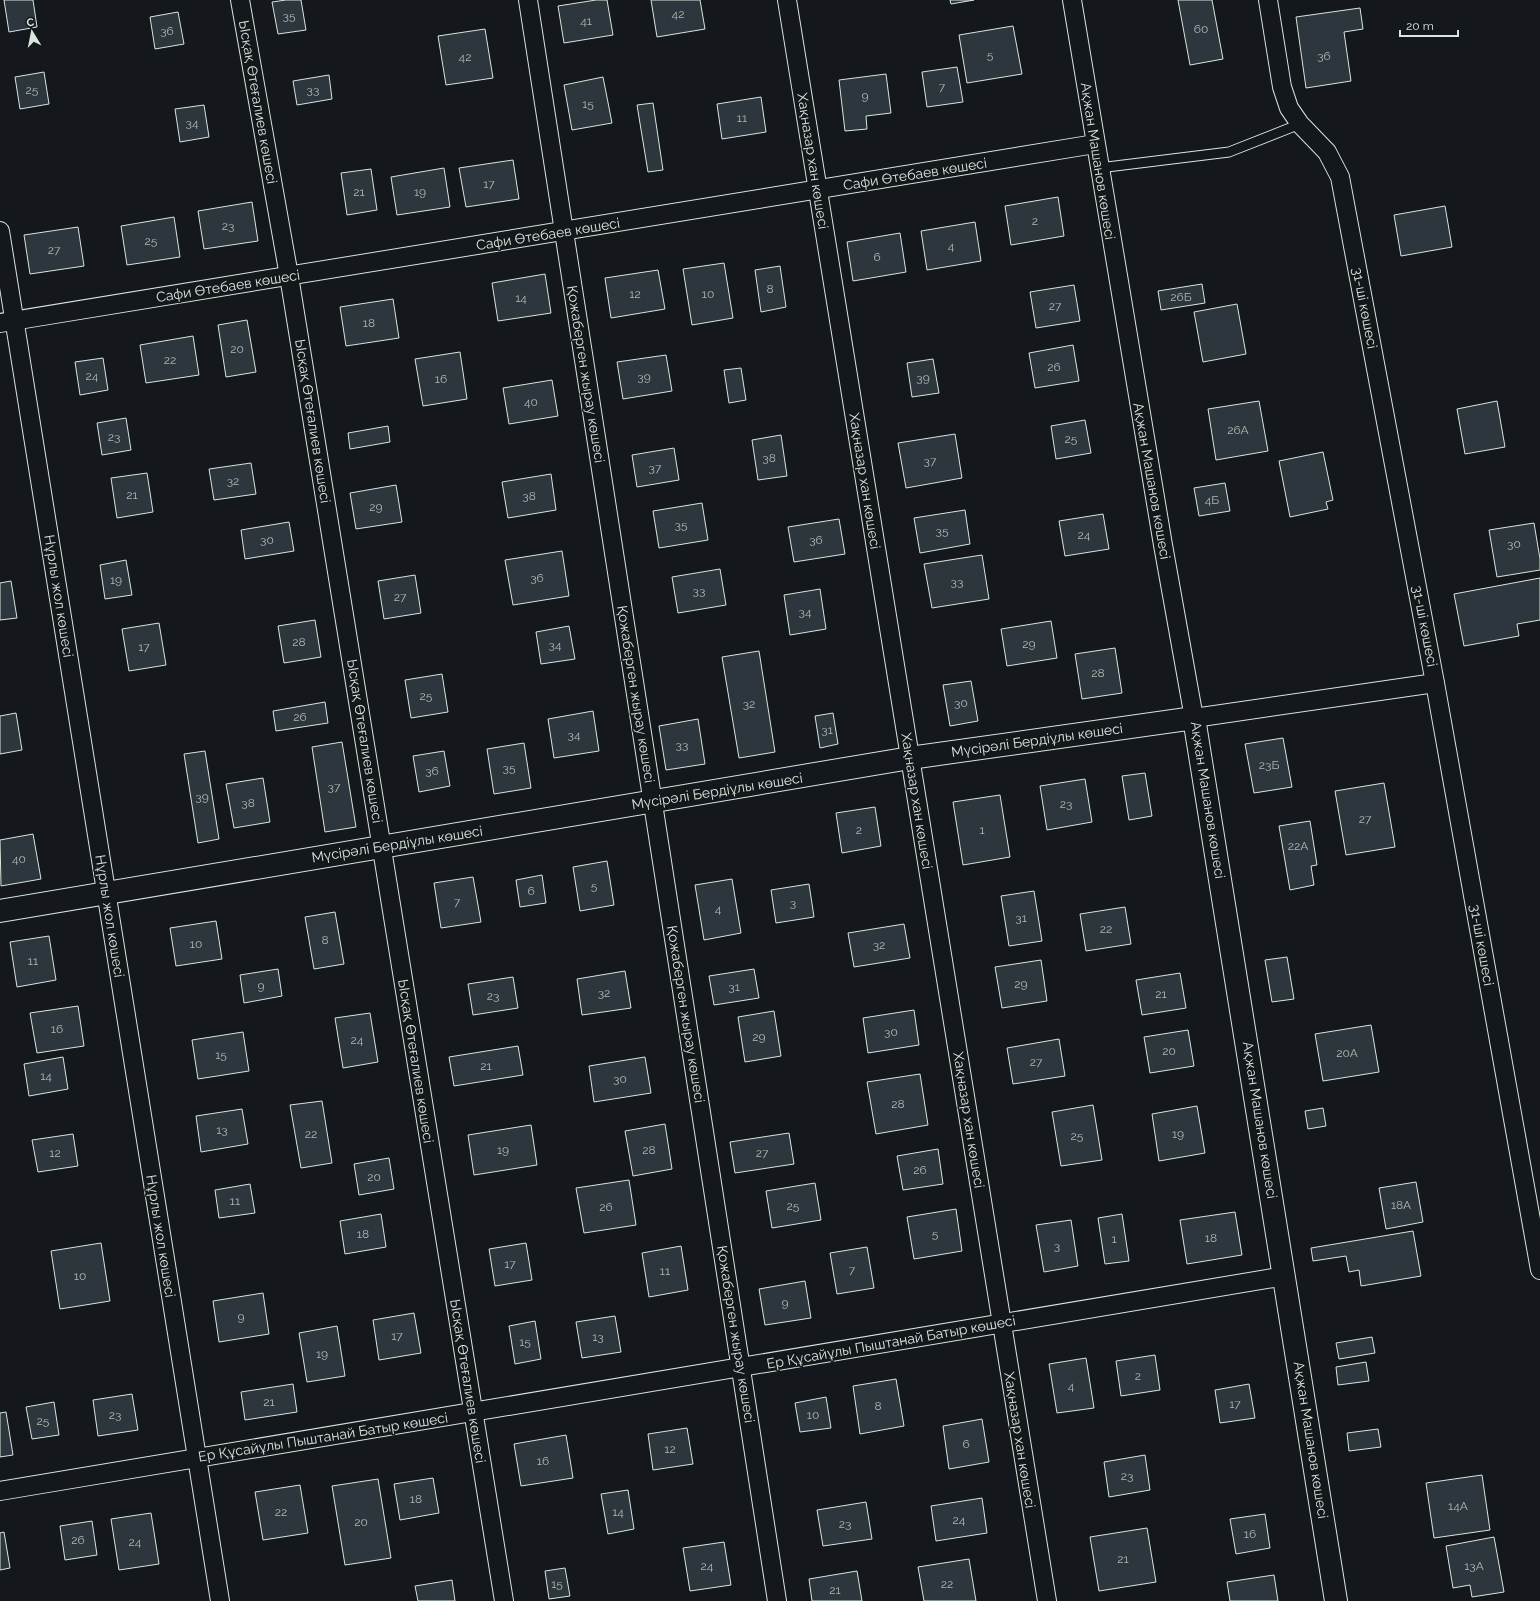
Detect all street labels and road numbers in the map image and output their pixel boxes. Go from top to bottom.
street label: Ысқақ Өтеғалиев көшесі [236,19,280,185]
street label: Ақжан Машанов көшесі [1078,81,1118,241]
street label: Хақназар хан көшесі [794,92,832,230]
street label: Сафи Өтебаев көшесі [842,155,988,193]
street label: Сафи Өтебаев көшесі [475,215,621,253]
street label: 31-ші көшесі [1349,266,1381,350]
street label: Сафи Өтебаев көшесі [155,267,301,305]
street label: Қожаберген жырау көшесі [564,284,608,464]
street label: Ысқақ Өтеғалиев көшесі [292,338,334,504]
street label: Ақжан Машанов көшесі [1130,401,1174,561]
street label: Хақназар хан көшесі [846,412,884,550]
street label: Нұрлы жол көшесі [41,533,77,659]
street label: 31-ші көшесі [1409,584,1441,668]
street label: Қожаберген жырау көшесі [614,604,658,784]
street label: Ысқақ Өтеғалиев көшесі [344,658,386,824]
street label: Мүсірәлі Бердіұлы көшесі [950,720,1124,760]
street label: Ақжан Машанов көшесі [1188,720,1228,880]
street label: Хақназар хан көшесі [898,732,936,870]
street label: Мүсірәлі Бердіұлы көшесі [630,770,804,812]
street label: Мүсірәлі Бердіұлы көшесі [310,823,484,865]
street label: Нұрлы жол көшесі [92,853,128,979]
street label: 31-ші көшесі [1467,903,1497,987]
street label: Қожаберген жырау көшесі [664,924,708,1104]
street label: Ысқақ Өтеғалиев көшесі [395,978,437,1144]
street label: Ақжан Машанов көшесі [1240,1040,1280,1200]
street label: Хақназар хан көшесі [950,1051,988,1189]
street label: Нұрлы жол көшесі [143,1173,179,1299]
street label: Қожаберген жырау көшесі [714,1244,758,1424]
street label: Ысқақ Өтеғалиев көшесі [447,1298,489,1464]
street label: Ер Құсайұлы Пыштанай Батыр көшесі [765,1312,1017,1372]
street label: Ақжан Машанов көшесі [1291,1360,1331,1520]
street label: Хақназар хан көшесі [1001,1371,1039,1509]
street label: Ер Құсайұлы Пыштанай Батыр көшесі [197,1409,449,1465]

